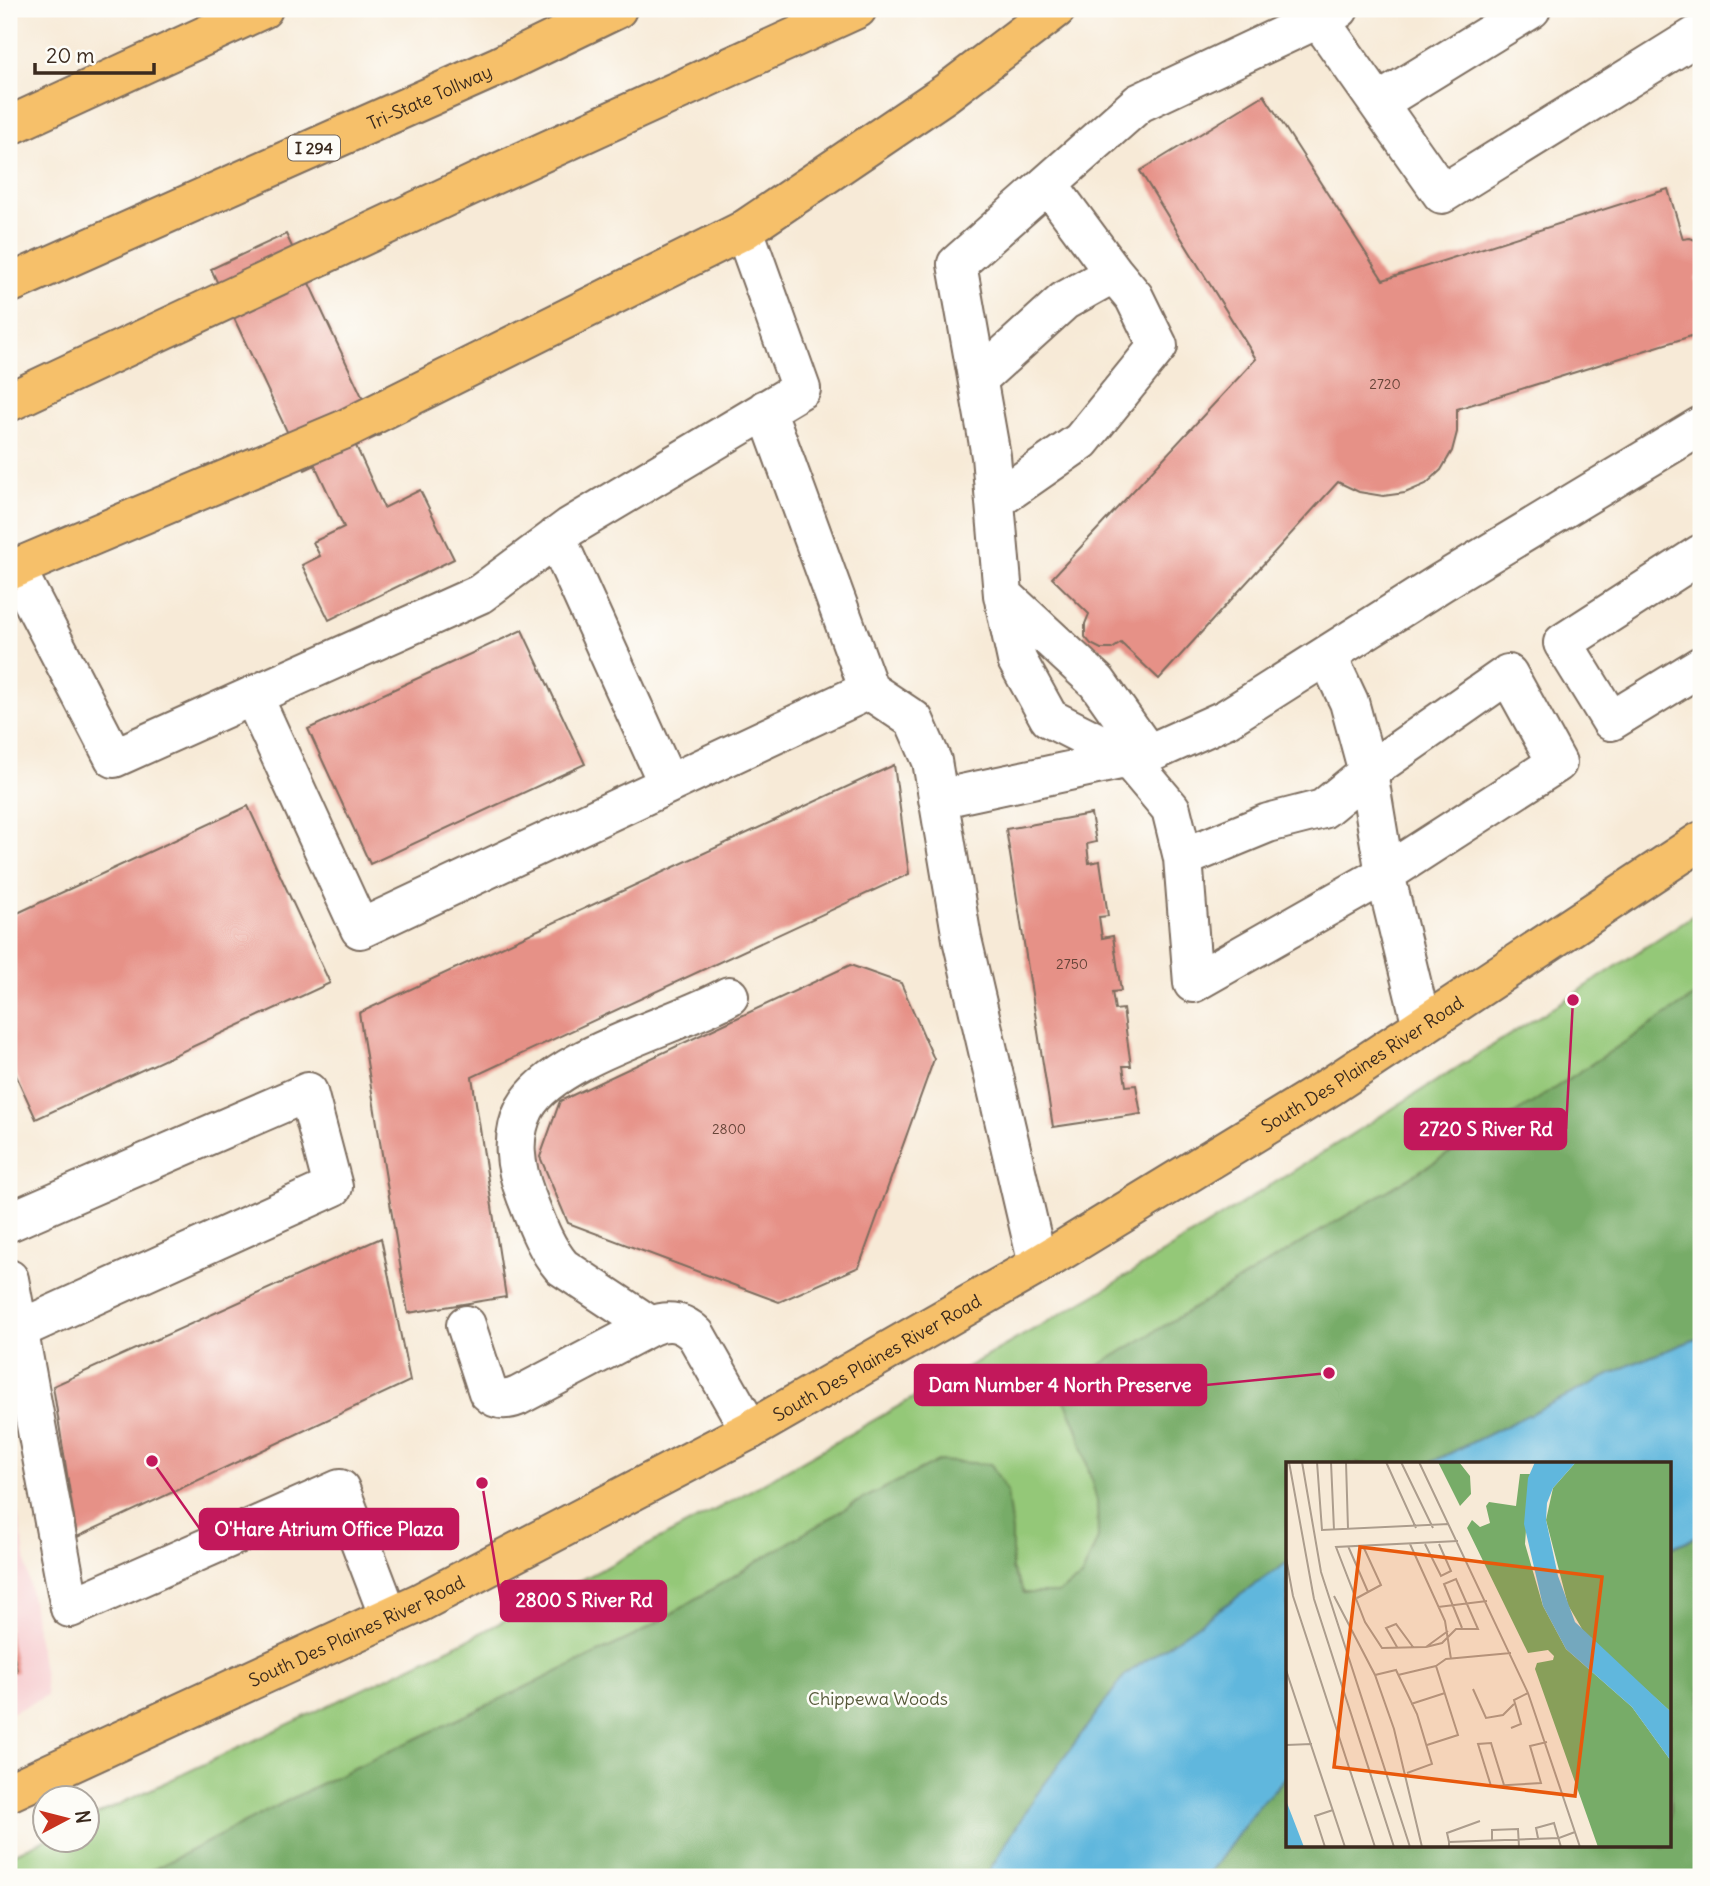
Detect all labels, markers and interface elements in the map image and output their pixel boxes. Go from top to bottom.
scale bar [35,32,154,76]
text: 20 m [46,42,95,69]
street label: Tri-State Tollway [363,59,495,135]
road number: I 294 [288,136,340,160]
house number: 2720 [1369,375,1401,393]
house number: 2750 [1056,955,1088,973]
street label: South Des Plaines River Road [1257,990,1468,1138]
callout: 2720 S River Rd [1405,1109,1566,1149]
text: 2720 S River Rd [1419,1117,1553,1141]
house number: 2800 [712,1120,746,1138]
street label: South Des Plaines River Road [769,1289,985,1426]
callout: Dam Number 4 North Preserve [915,1365,1206,1405]
text: Dam Number 4 North Preserve [929,1373,1191,1397]
inset map [1286,1462,1672,1848]
callout: O'Hare Atrium Office Plaza [200,1509,458,1549]
text: O'Hare Atrium Office Plaza [214,1517,444,1541]
street label: South Des Plaines River Road [245,1570,469,1692]
callout: 2800 S River Rd [501,1581,666,1621]
text: 2800 S River Rd [515,1588,653,1612]
park label: Chippewa Woods [808,1687,948,1710]
north arrow [32,1784,102,1854]
text: N [70,1809,96,1825]

